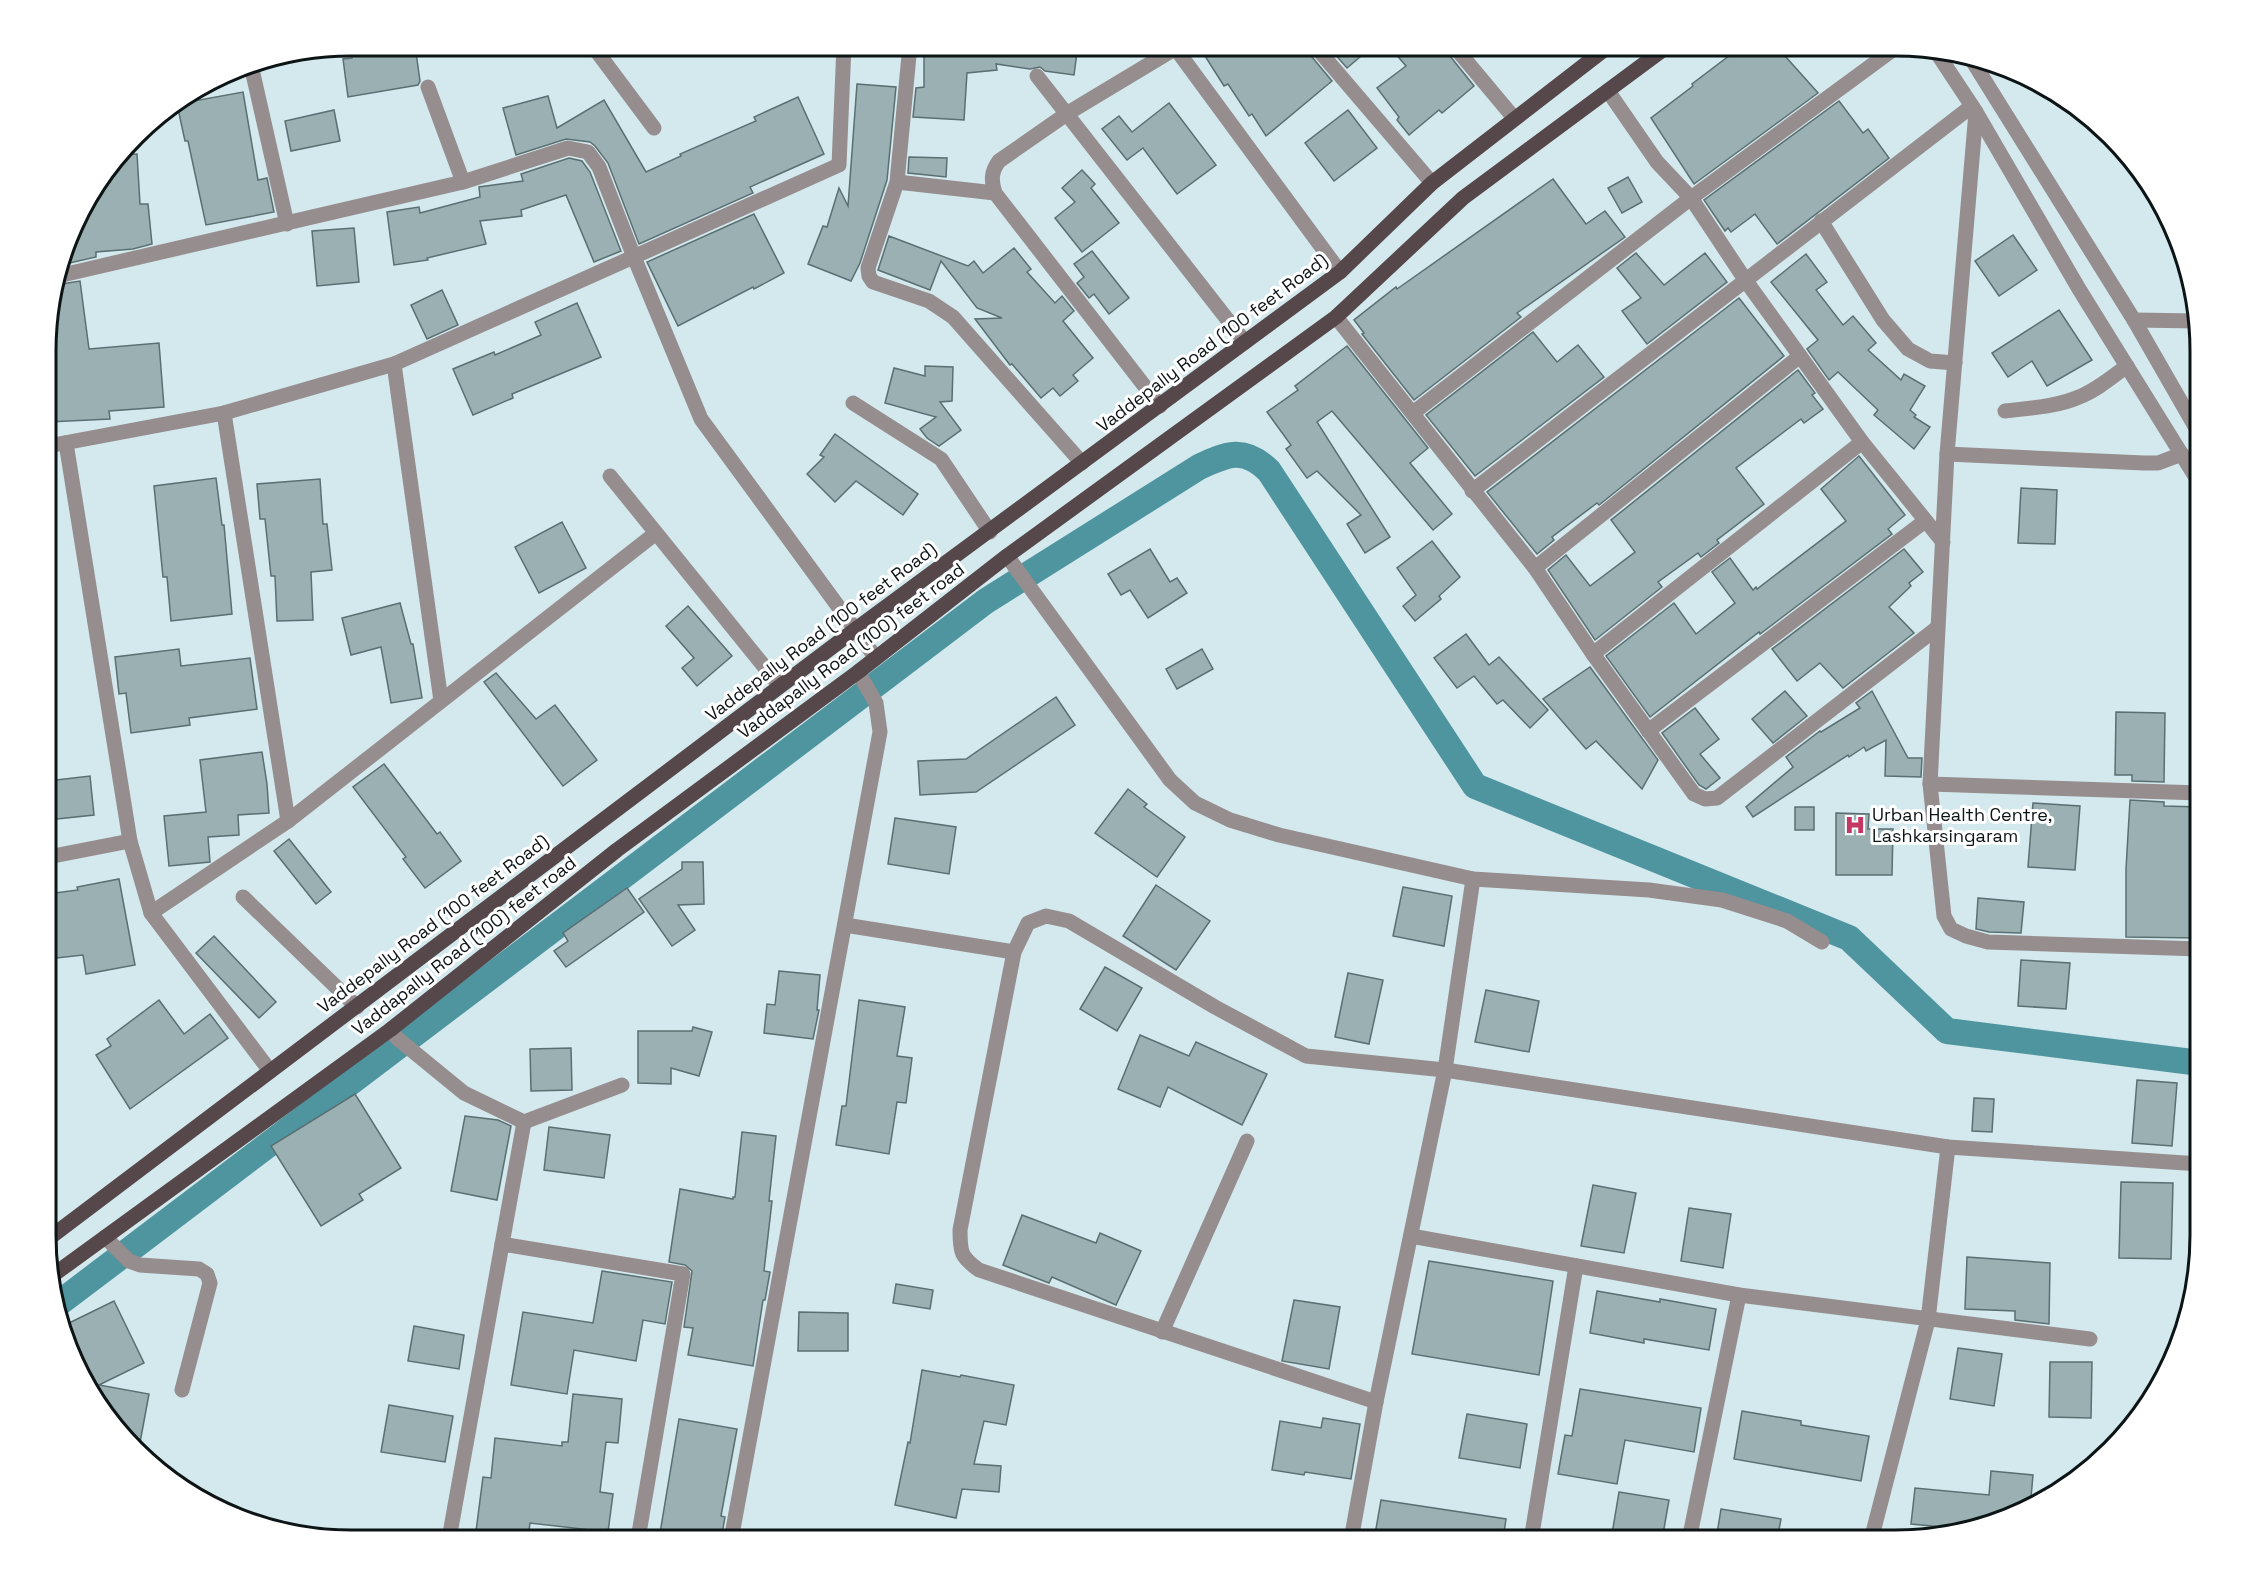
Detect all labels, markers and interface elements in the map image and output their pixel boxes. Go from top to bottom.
street label: Vaddepally Road (100 feet Road) [1092,248,1332,437]
street label: Vaddepally Road (100 feet Road) [701,537,941,726]
street label: Vaddapally Road (100) feet road [733,558,969,743]
place label: Urban Health Centre, Lashkarsingaram [1872,803,2052,847]
hospital icon: Urban Health Centre, Lashkarsingaram [1843,813,1867,837]
street label: Vaddepally Road (100 feet Road) [313,829,553,1018]
street label: Vaddapally Road (100) feet road [347,851,580,1040]

